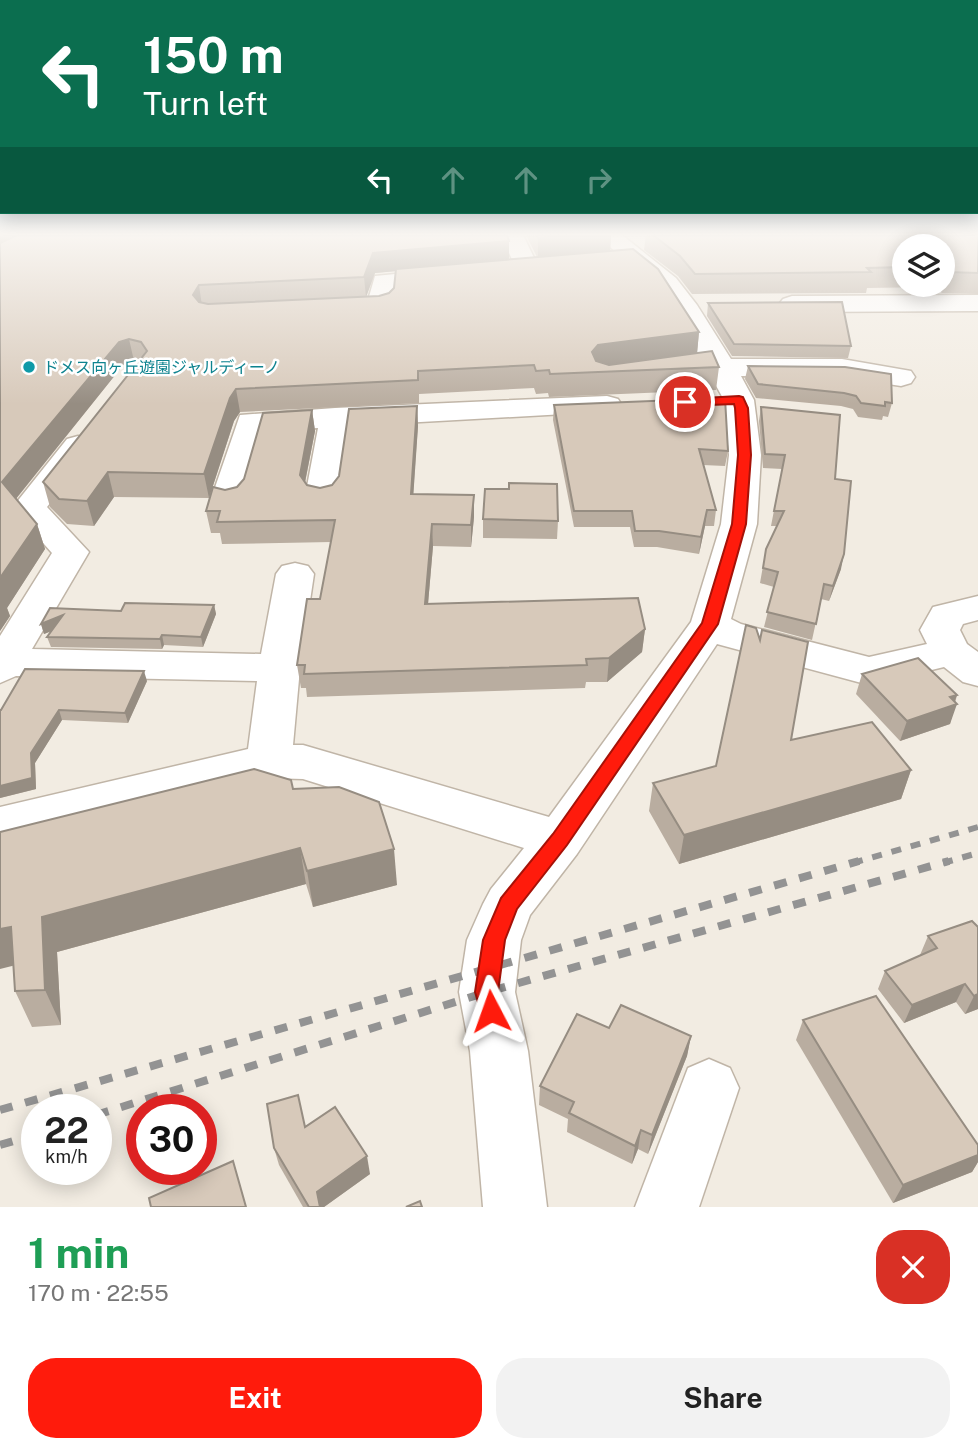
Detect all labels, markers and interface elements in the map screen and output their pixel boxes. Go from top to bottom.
text: 150 m [143,26,284,84]
icon: left [28,28,119,119]
text: Turn left [143,85,268,122]
icon: left [361,161,399,199]
icon: ahead [434,161,472,199]
icon: ahead [507,161,545,199]
icon: right [580,161,618,199]
map controls [892,234,955,297]
button: layers [892,234,955,297]
place label: ドメス向ヶ丘遊園ジャルディーノ [43,358,280,377]
marker: ドメス向ヶ丘遊園ジャルディーノ [21,359,37,375]
pin [655,372,715,432]
icon: arrive [666,383,704,421]
position arrow [454,974,528,1048]
speed limit sign: 30 [126,1094,217,1185]
text: 22 [44,1110,89,1151]
text: km/h [45,1146,88,1167]
text: 1 min [28,1228,129,1277]
button: close [876,1230,950,1304]
text: 170 m · 22:55 [28,1279,169,1306]
button: Exit [28,1358,482,1438]
button: Share [496,1358,950,1438]

